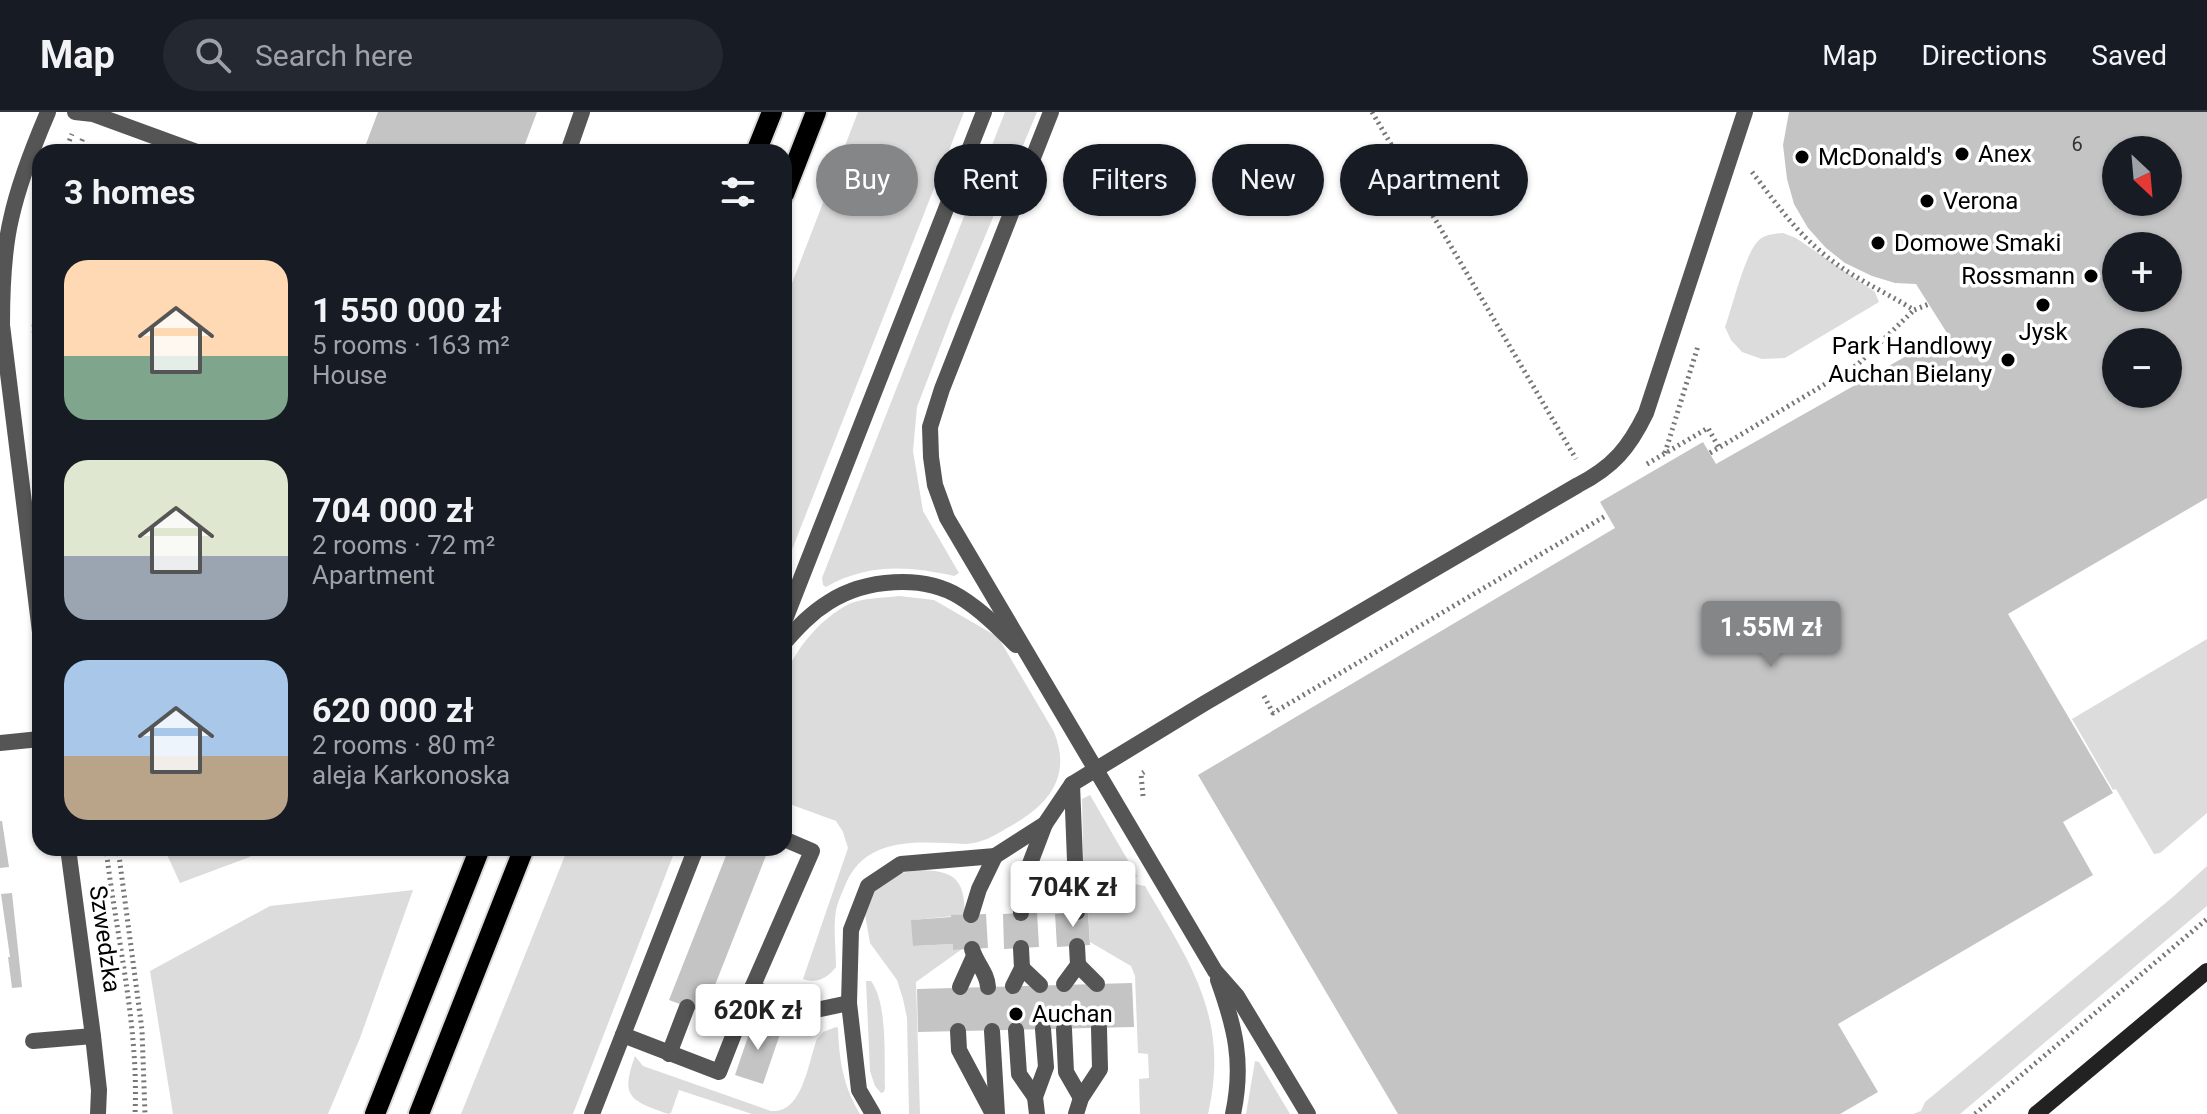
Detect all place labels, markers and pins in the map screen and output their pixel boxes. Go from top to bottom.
place label: Anex [1978,140,2032,168]
place label: McDonald's [1818,143,1942,171]
marker: Anex [1953,145,1971,163]
marker: McDonald's [1793,148,1811,166]
place label: Verona [1943,187,2018,215]
marker: Verona [1918,192,1936,210]
place label: Domowe Smaki [1894,229,2061,257]
marker: Domowe Smaki [1869,234,1887,252]
place label: Rossmann [1961,262,2075,290]
marker: Rossmann [2082,267,2100,285]
marker: Jysk [2034,296,2052,314]
place label: Jysk [2018,318,2068,346]
place label: Park Handlowy Auchan Bielany [1828,332,1993,388]
marker: Park Handlowy Auchan Bielany [1999,351,2017,369]
pin: 1.55M zł [1688,601,1854,669]
pin: 704K zł [999,861,1147,929]
pin: 620K zł [684,984,832,1052]
place label: Auchan [1032,1000,1113,1028]
marker: Auchan [1007,1005,1025,1023]

